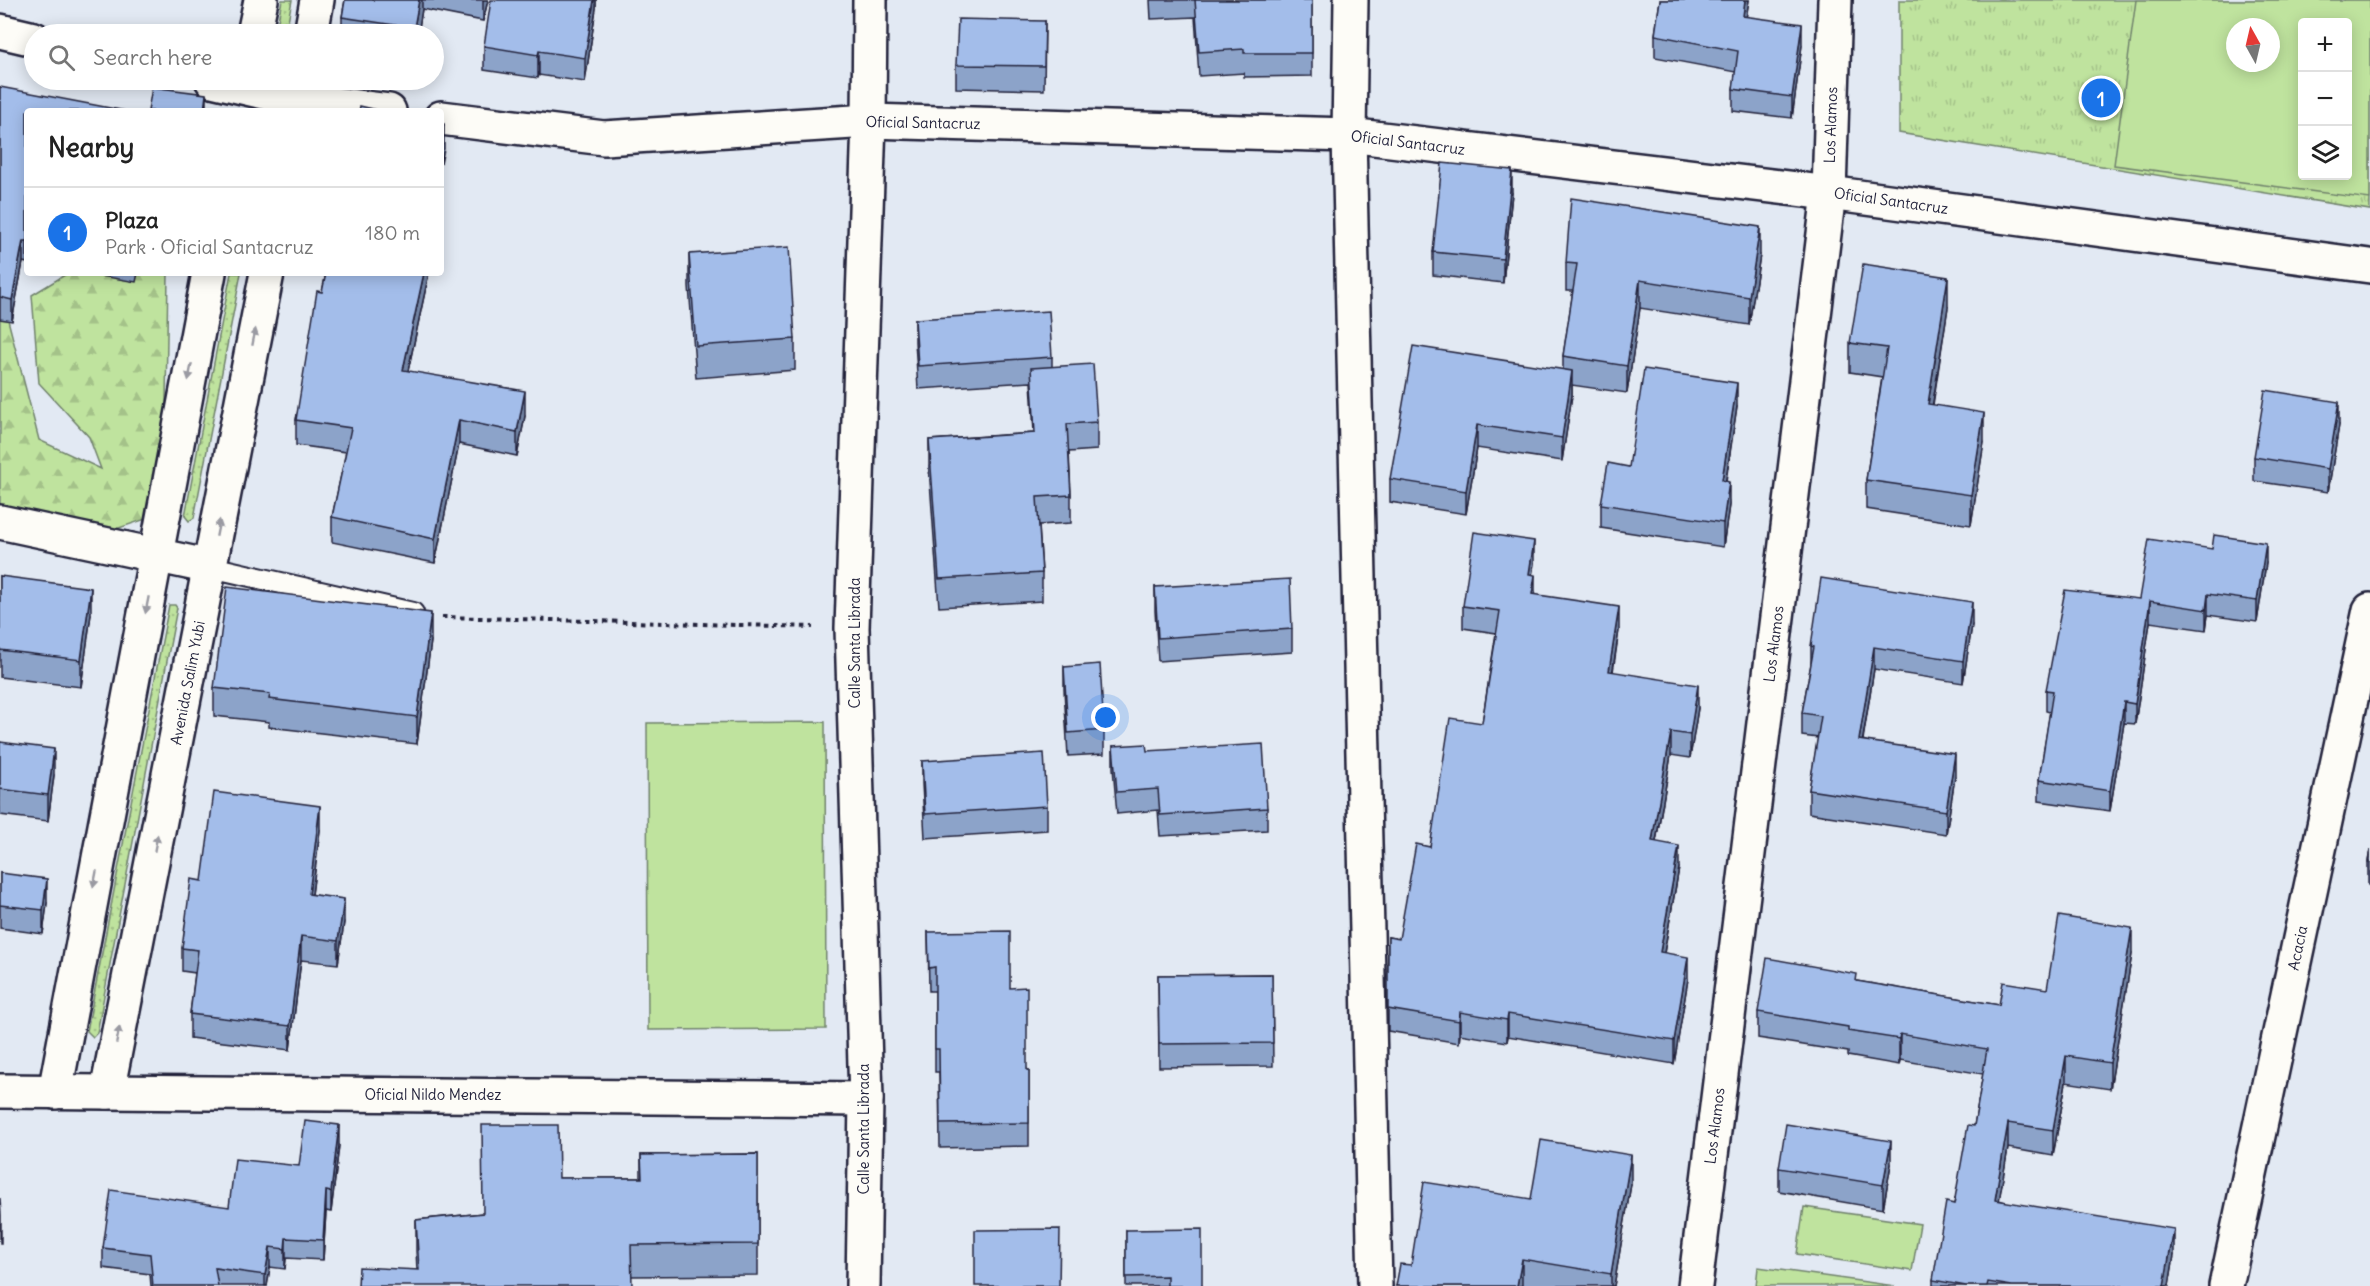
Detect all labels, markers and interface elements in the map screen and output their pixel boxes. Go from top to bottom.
north arrow [2226,18,2280,72]
map controls [2298,18,2352,180]
button: + [2298,18,2352,72]
search box [24,24,444,90]
icon: search [45,41,78,74]
text: Search here [93,43,212,71]
button: − [2298,72,2352,126]
pin: 1 [2082,76,2120,120]
street label: Los Alamos [1820,86,1841,164]
street label: Oficial Santacruz [865,112,981,133]
street label: Oficial Santacruz [1350,126,1466,159]
button: layers [2298,126,2352,180]
text: Nearby [48,131,134,164]
street label: Oficial Santacruz [1833,183,1949,218]
text: Plaza [105,206,159,234]
text: 1 [64,220,71,245]
text: 180 m [365,220,420,245]
text: Park · Oficial Santacruz [105,234,314,259]
one-way arrow [250,327,259,346]
one-way arrow [186,362,195,381]
one-way arrow [214,519,223,538]
street label: Calle Santa Librada [845,577,864,708]
one-way arrow [142,595,151,614]
street label: Los Alamos [1759,605,1788,683]
street label: Avenida Salim Yubi [166,619,209,747]
your location [1091,703,1120,732]
one-way arrow [152,834,161,853]
one-way arrow [90,870,99,889]
street label: Acacia [2284,923,2312,972]
one-way arrow [114,1025,123,1044]
street label: Calle Santa Librada [854,1063,873,1194]
street label: Oficial Nildo Mendez [364,1085,502,1104]
street label: Los Alamos [1700,1087,1729,1165]

